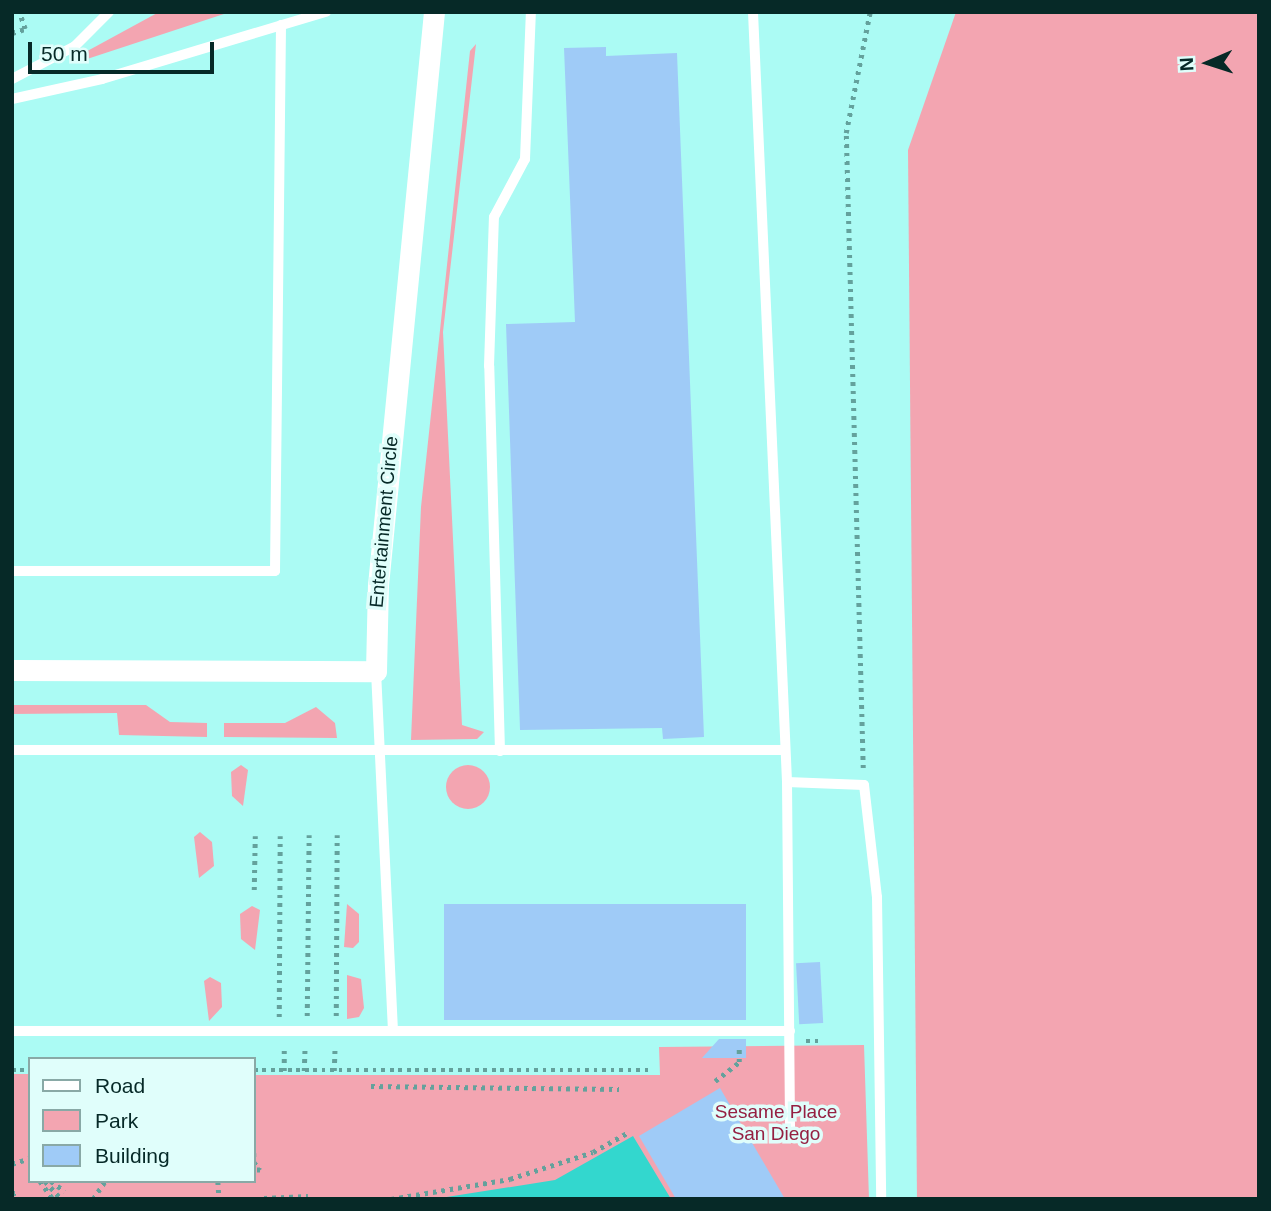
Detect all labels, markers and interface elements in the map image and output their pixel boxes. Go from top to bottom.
scale bar [32,28,217,72]
north arrow [1173,28,1243,98]
text: 50 m [41,42,88,65]
text: N [1176,57,1197,72]
street label: Entertainment Circle [365,435,403,609]
legend [28,1057,256,1183]
text: Road [95,1074,145,1097]
park label: Sesame Place San Diego [715,1101,837,1145]
text: Park [95,1109,138,1132]
text: Building [95,1144,170,1167]

